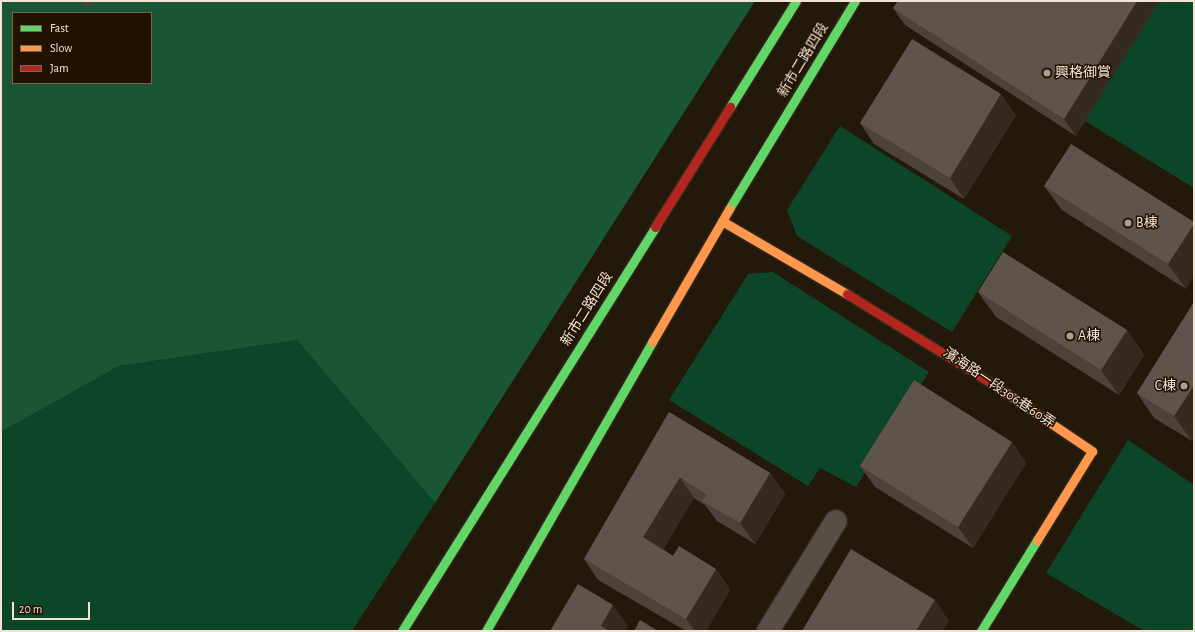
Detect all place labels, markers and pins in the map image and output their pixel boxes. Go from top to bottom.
place label: 興格御賞 [1055,65,1111,81]
marker: 興格御賞 [1042,68,1052,78]
place label: B棟 [1136,215,1158,231]
marker: B棟 [1123,218,1133,228]
place label: A棟 [1078,328,1100,344]
marker: A棟 [1065,331,1075,341]
place label: C棟 [1155,378,1176,394]
marker: C棟 [1179,381,1189,391]

